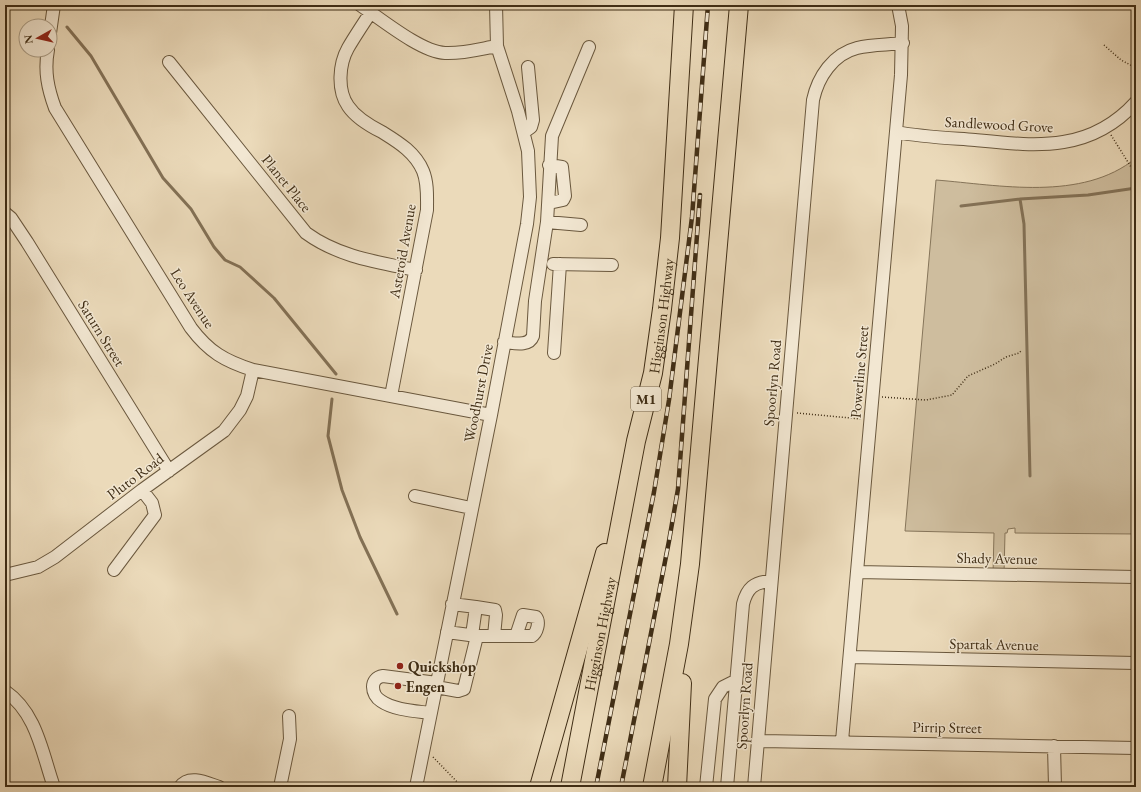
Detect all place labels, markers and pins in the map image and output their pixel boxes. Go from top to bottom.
place label: Quickshop [408,657,476,676]
marker: Quickshop [395,661,405,671]
place label: Engen [406,677,446,696]
marker: Engen [393,681,403,691]

